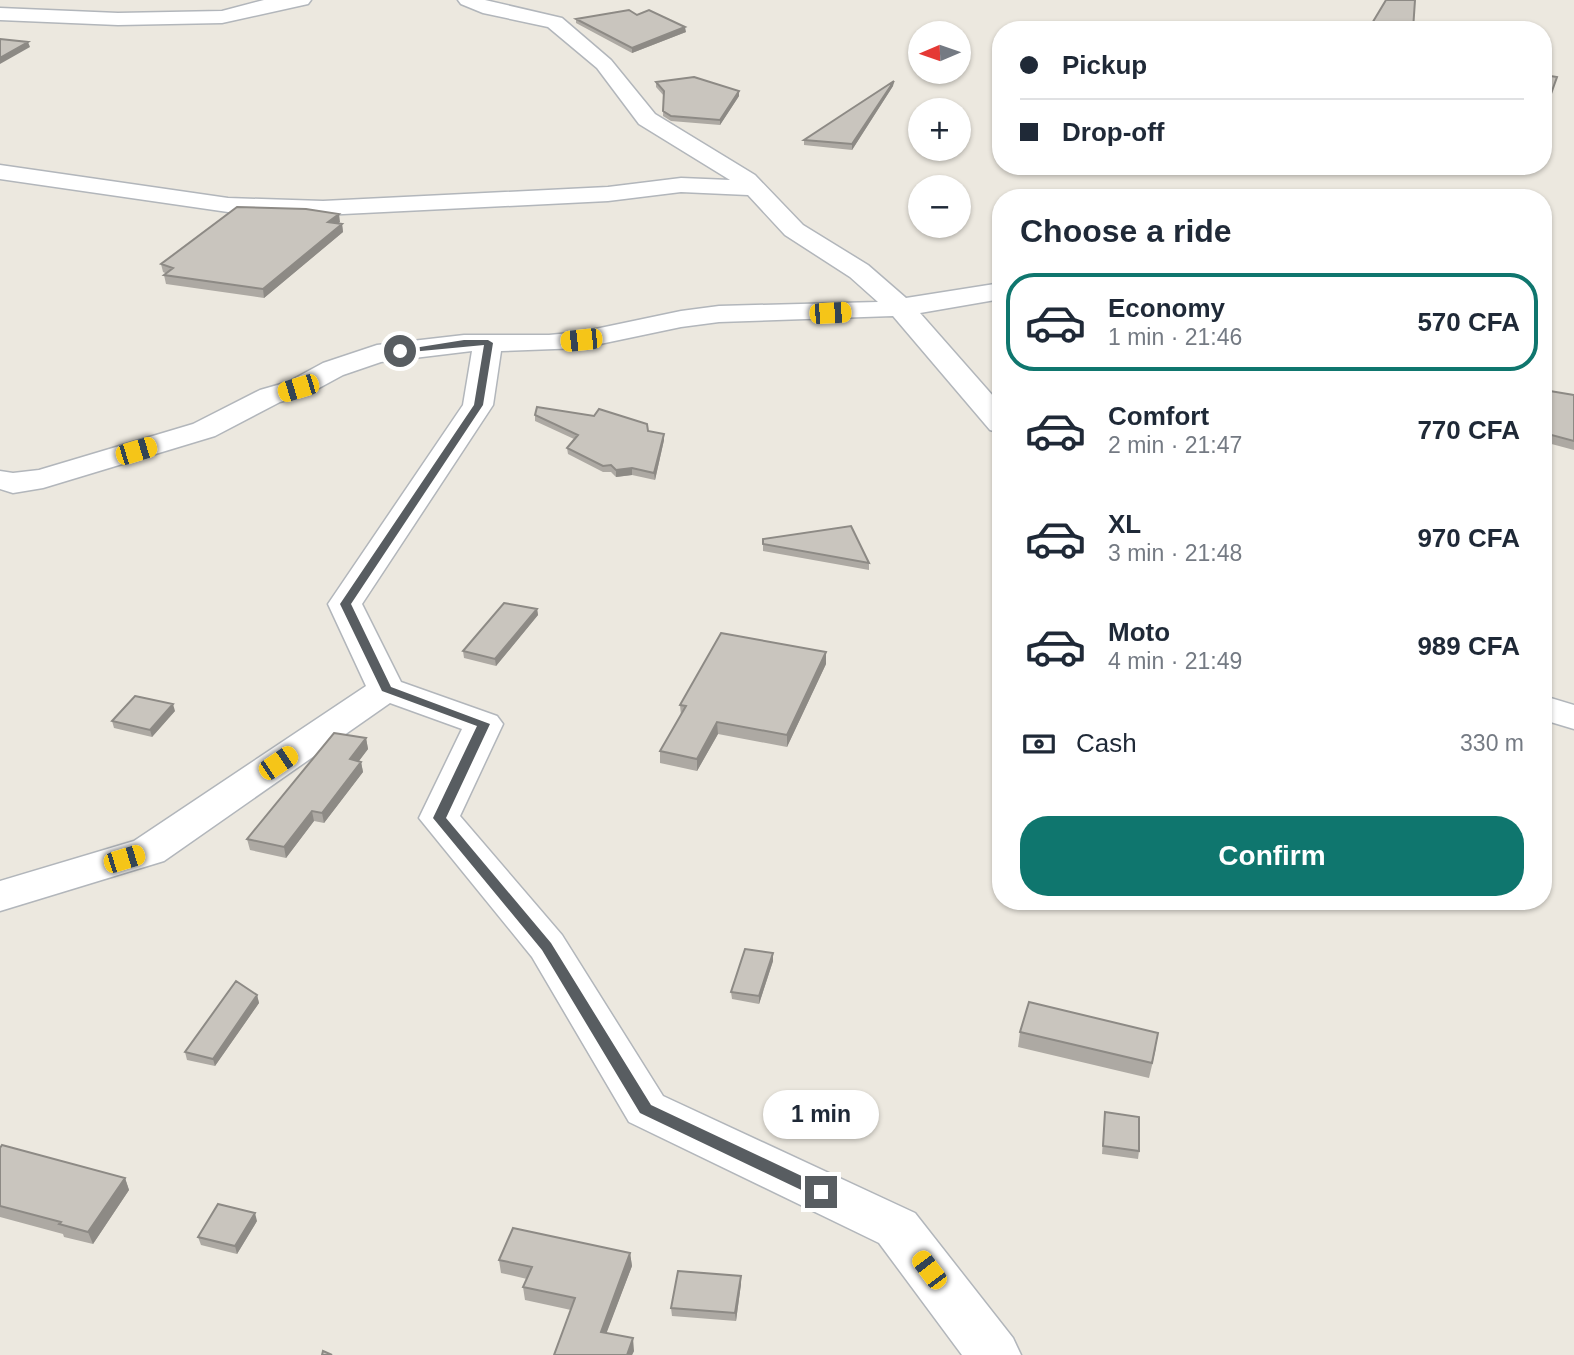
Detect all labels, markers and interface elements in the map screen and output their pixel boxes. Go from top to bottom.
north arrow [908,21,971,84]
map controls [908,21,971,238]
text: Pickup [1062,50,1147,80]
button: + [908,98,971,161]
text: Drop-off [1062,117,1165,147]
button: − [908,175,971,238]
text: Choose a ride [1020,213,1232,249]
icon: car [1024,291,1087,354]
text: Economy [1108,293,1225,323]
car [809,301,852,325]
text: 570 CFA [1417,307,1520,337]
text: 1 min · 21:46 [1108,324,1242,350]
car [560,327,603,353]
route start [384,335,416,367]
car [275,372,322,404]
icon: car [1024,399,1087,462]
text: Comfort [1108,401,1209,431]
text: 770 CFA [1417,415,1520,445]
text: 2 min · 21:47 [1108,432,1242,458]
car [113,435,160,467]
icon: car [1024,507,1087,570]
text: XL [1108,509,1141,539]
text: 970 CFA [1417,523,1520,553]
text: 3 min · 21:48 [1108,540,1242,566]
icon: car [1024,615,1087,678]
text: Moto [1108,617,1170,647]
text: 989 CFA [1417,631,1520,661]
text: 4 min · 21:49 [1108,648,1242,674]
icon: cash [1020,725,1058,763]
text: Cash [1076,728,1137,758]
text: 330 m [1460,730,1524,756]
car [255,743,302,783]
button: Confirm [1020,816,1524,896]
car [101,843,148,875]
callout: 1 min [763,1090,879,1140]
text: 1 min [791,1101,851,1127]
route end [805,1176,837,1208]
car [908,1247,951,1293]

